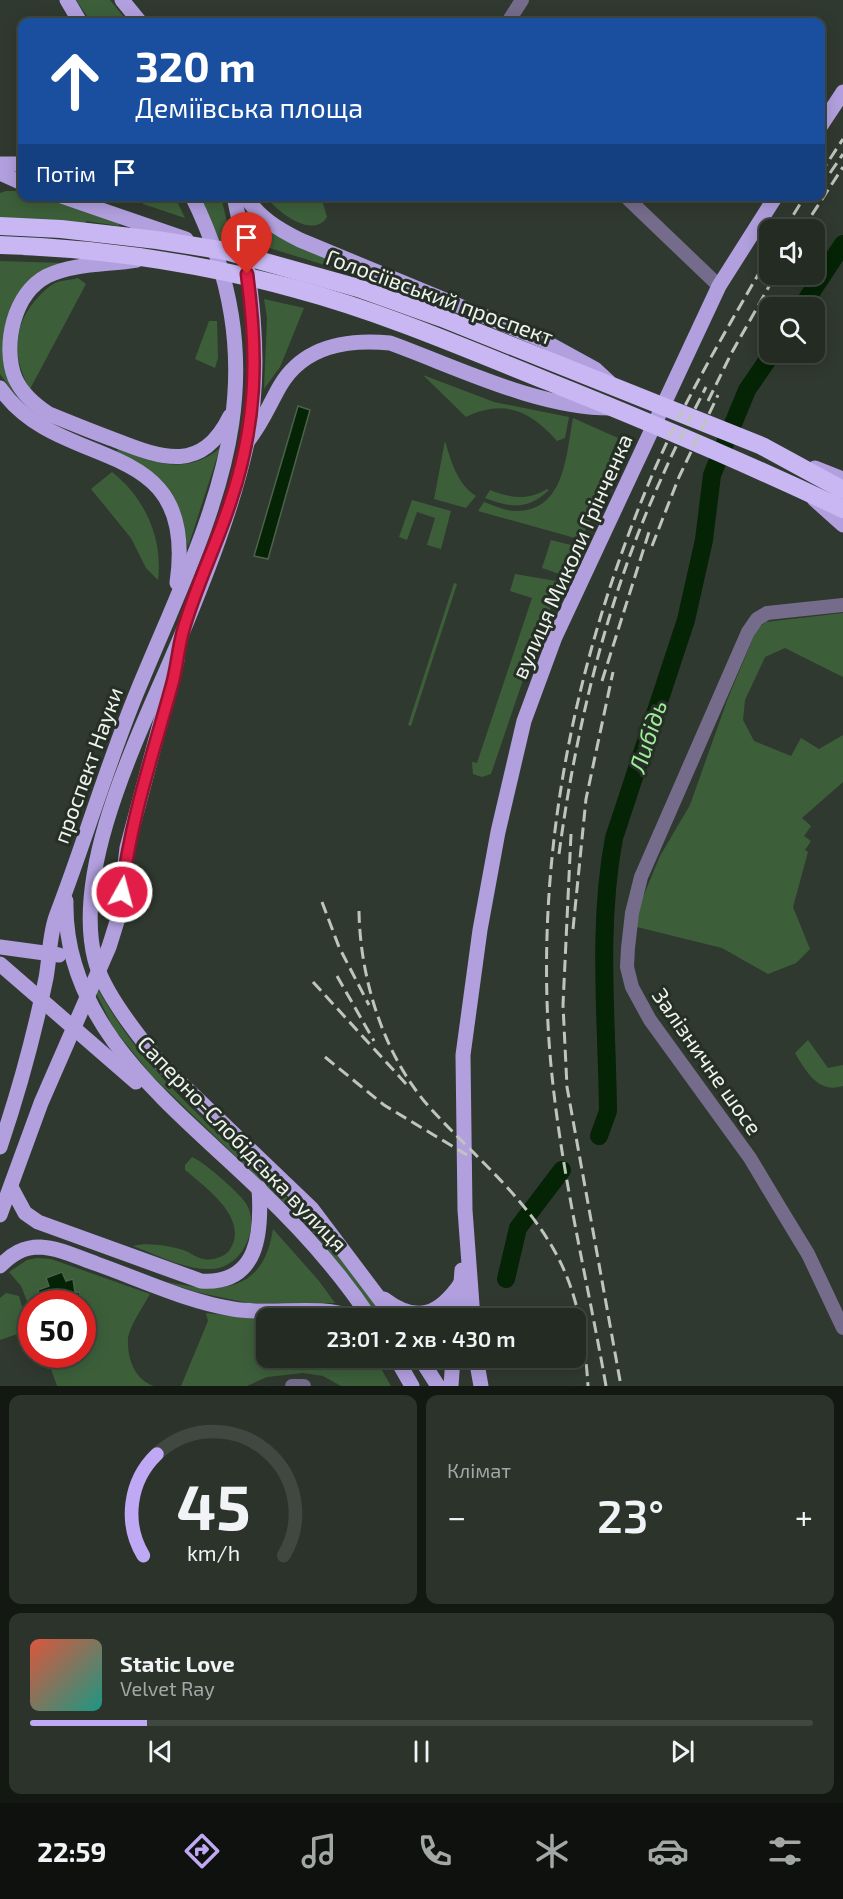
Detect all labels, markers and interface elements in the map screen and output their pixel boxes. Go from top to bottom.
text: 320 m [135,40,256,90]
icon: ahead [36,42,114,120]
text: Деміївська площа [135,91,363,123]
icon: arrive [108,156,141,189]
text: Потім [36,160,96,186]
pin [221,212,272,274]
map controls [759,219,825,363]
button: sound [759,219,825,285]
icon: arrive [230,221,263,254]
street label: Голосіївський проспект [323,243,557,349]
button: search [759,297,825,363]
street label: вулиця Миколи Грінченка [505,430,638,683]
street label: проспект Науки [47,683,128,847]
water label: Либідь [621,696,672,777]
position arrow [90,860,154,924]
street label: Залізничне шосе [648,983,768,1139]
street label: Саперно-Слобідська вулиця [132,1030,353,1257]
speed limit sign: 50 [18,1290,96,1368]
text: 23:01 · 2 хв · 430 m [326,1325,516,1351]
text: Клімат [447,1458,511,1482]
text: 45 [176,1468,250,1543]
text: 23° [597,1488,664,1542]
text: − [447,1496,466,1536]
text: + [795,1496,813,1536]
text: km/h [186,1541,240,1566]
text: Static Love [120,1650,235,1676]
text: Velvet Ray [120,1676,215,1700]
icon: previous [144,1735,177,1768]
icon: pause [405,1735,438,1768]
icon: next [666,1735,699,1768]
icon: directions [181,1830,223,1872]
icon: music [298,1830,340,1872]
icon: phone [414,1830,456,1872]
icon: climate [531,1830,573,1872]
icon: car [647,1830,689,1872]
icon: filters [764,1830,806,1872]
text: 22:59 [37,1835,106,1867]

